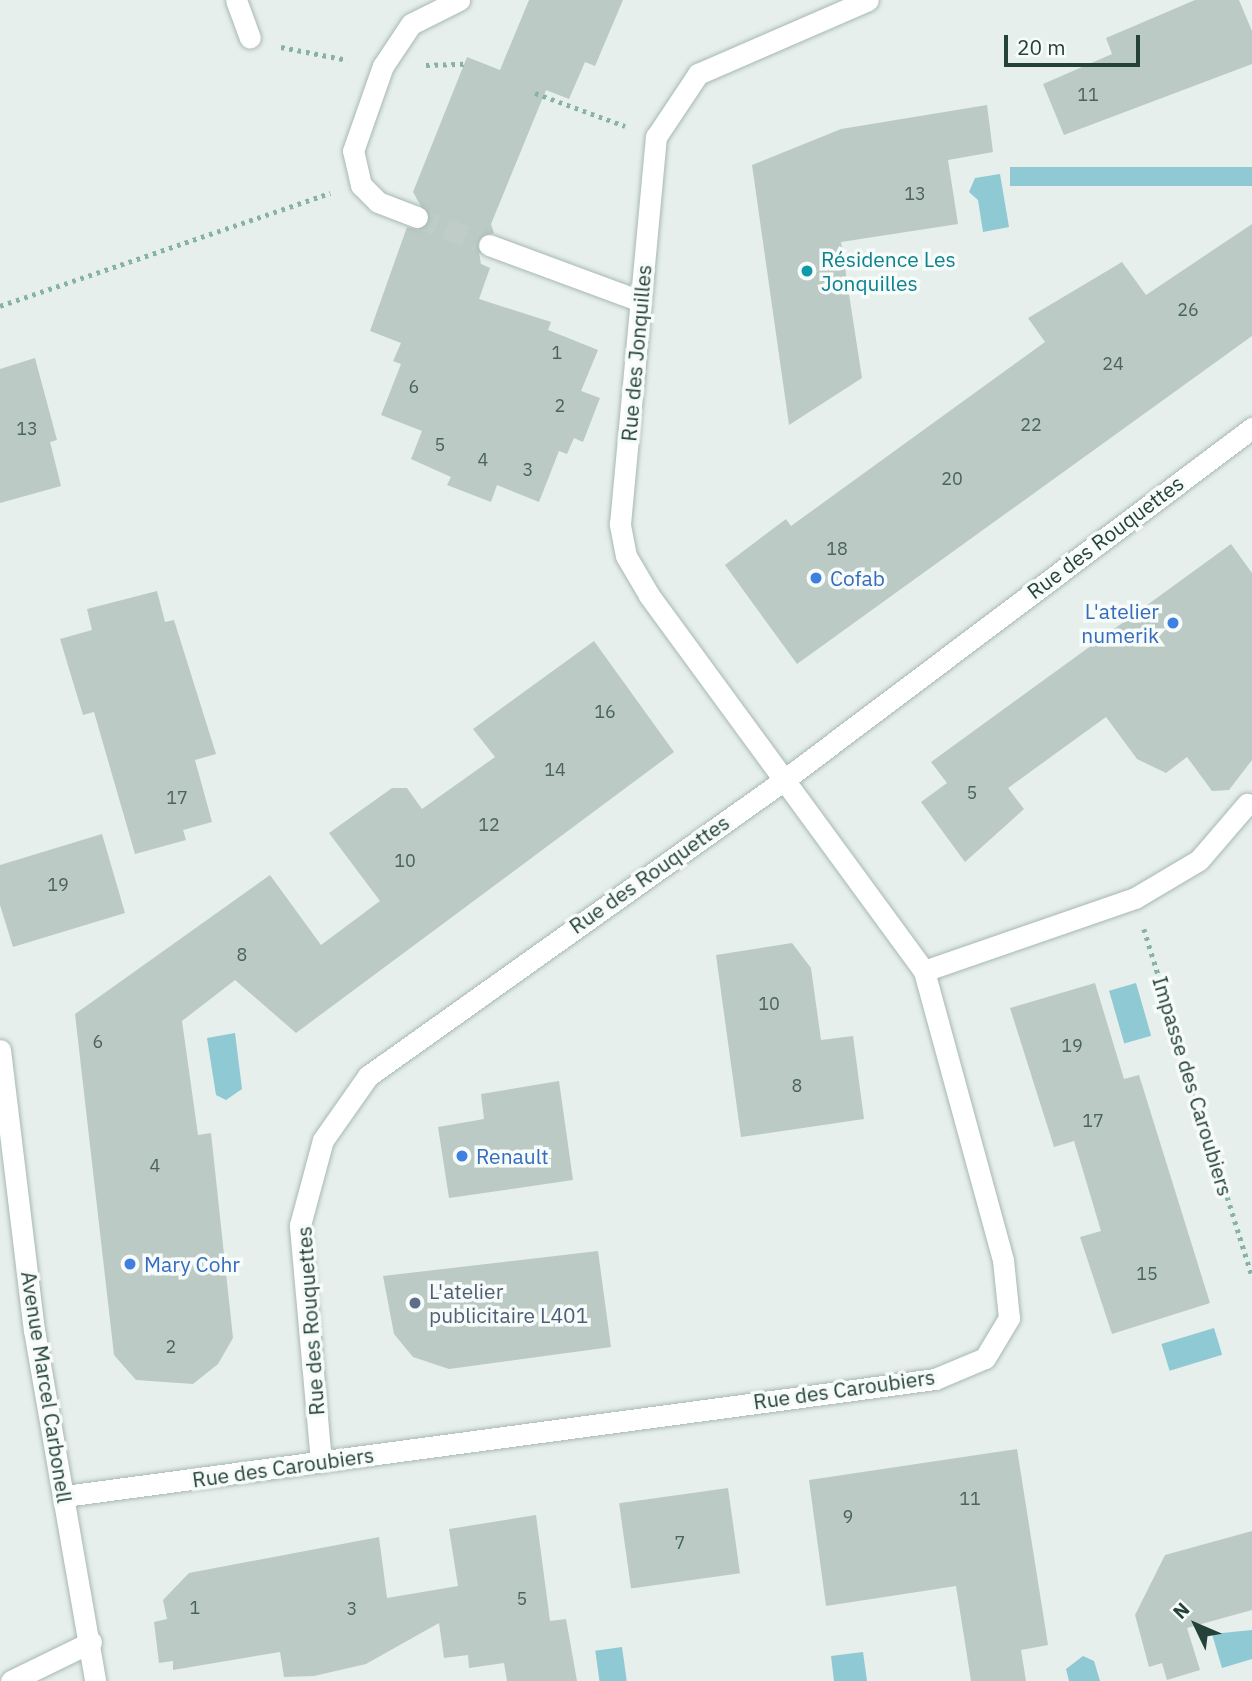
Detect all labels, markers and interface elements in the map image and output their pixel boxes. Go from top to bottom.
scale bar [1007,21,1144,65]
text: 20 m [1017,33,1066,61]
house number: 11 [1077,84,1099,106]
house number: 13 [904,183,926,205]
place label: Résidence Les Jonquilles [821,246,956,296]
street label: Rue des Jonquilles [616,263,656,443]
marker: Résidence Les Jonquilles [799,263,815,279]
house number: 26 [1177,299,1199,321]
house number: 1 [552,342,562,364]
house number: 24 [1102,353,1124,375]
house number: 6 [409,376,419,398]
house number: 2 [555,395,565,417]
house number: 22 [1020,414,1042,436]
house number: 13 [16,418,38,440]
house number: 5 [435,434,445,456]
house number: 4 [478,449,488,471]
house number: 3 [523,459,533,481]
house number: 20 [941,468,963,490]
street label: Rue des Rouquettes [1022,470,1188,604]
house number: 18 [826,538,848,560]
place label: Cofab [830,565,885,591]
marker: Cofab [808,570,824,586]
place label: L'atelier numerik [1081,598,1159,648]
marker: L'atelier numerik [1165,615,1181,631]
house number: 16 [594,701,616,723]
house number: 14 [544,759,566,781]
house number: 5 [967,782,977,804]
house number: 17 [166,787,188,809]
street label: Rue des Rouquettes [564,809,734,939]
house number: 12 [478,814,500,836]
house number: 10 [394,850,416,872]
house number: 19 [47,874,69,896]
house number: 8 [237,944,247,966]
street label: Impasse des Caroubiers [1148,973,1238,1199]
house number: 10 [758,993,780,1015]
house number: 6 [93,1031,103,1053]
house number: 19 [1061,1035,1083,1057]
house number: 8 [792,1075,802,1097]
house number: 17 [1082,1110,1104,1132]
place label: Renault [476,1143,549,1169]
marker: Renault [454,1148,470,1164]
house number: 4 [150,1155,160,1177]
street label: Rue des Rouquettes [291,1226,329,1416]
place label: Mary Cohr [144,1251,240,1277]
marker: Mary Cohr [122,1256,138,1272]
house number: 15 [1136,1263,1158,1285]
street label: Avenue Marcel Carbonell [16,1269,78,1505]
place label: L'atelier publicitaire L401 [429,1278,588,1328]
marker: L'atelier publicitaire L401 [407,1295,423,1311]
house number: 2 [166,1336,176,1358]
street label: Rue des Caroubiers [752,1364,936,1414]
street label: Rue des Caroubiers [191,1442,375,1492]
house number: 11 [959,1488,981,1510]
house number: 9 [843,1506,853,1528]
house number: 7 [675,1532,685,1554]
house number: 5 [517,1588,527,1610]
north arrow [1161,1590,1231,1660]
house number: 1 [190,1597,200,1619]
text: N [1167,1597,1194,1624]
house number: 3 [347,1598,357,1620]

